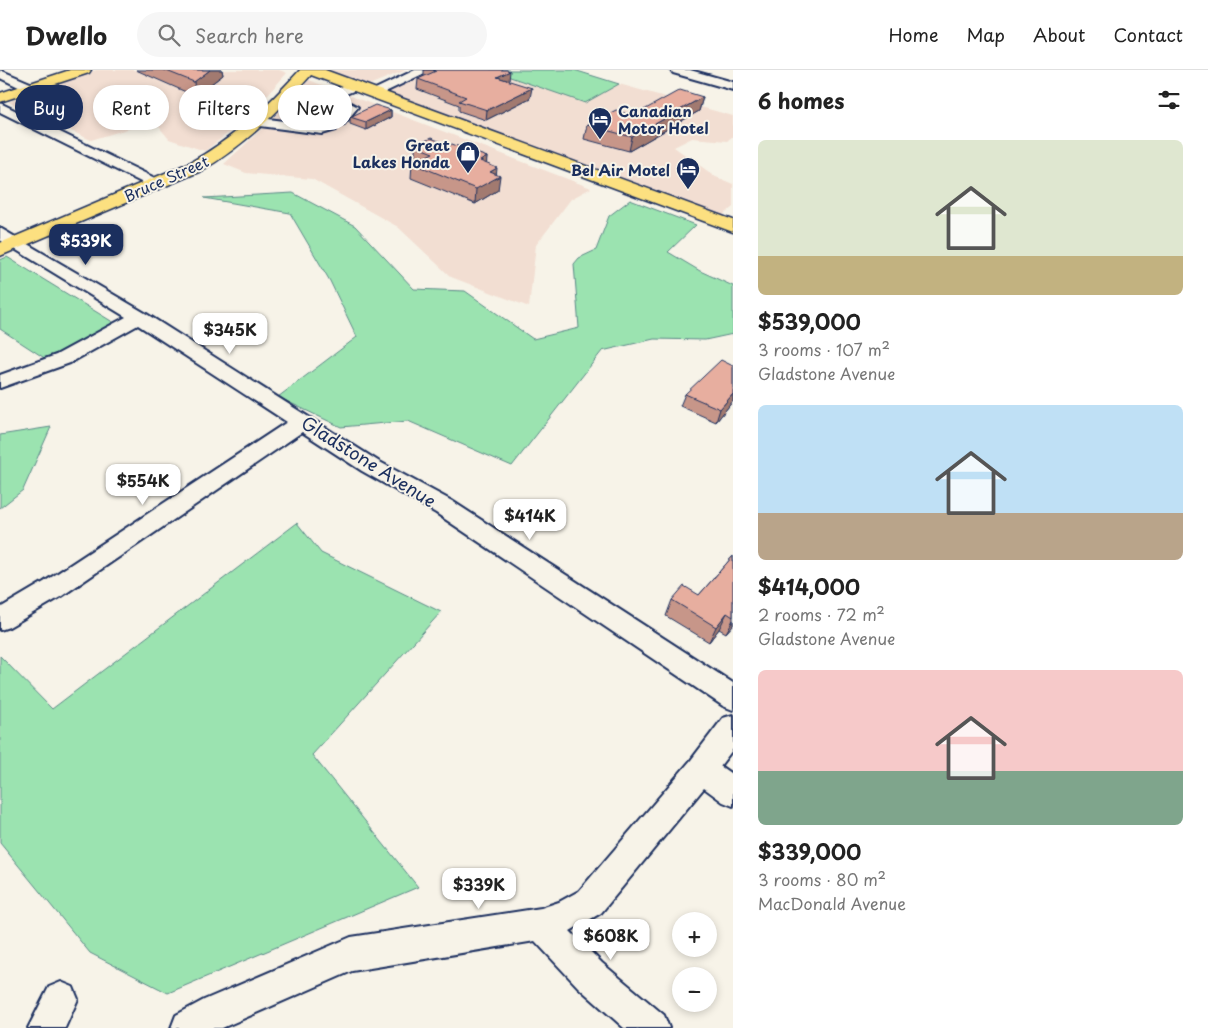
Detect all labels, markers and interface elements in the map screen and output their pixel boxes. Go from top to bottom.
search box [137,12,487,57]
text: Dwello [25,17,107,53]
icon: search [155,21,183,49]
text: Search here [195,21,304,49]
text: Home [888,21,938,48]
text: Map [966,21,1005,48]
text: About [1033,21,1085,48]
text: Contact [1113,21,1183,48]
text: 6 homes [758,84,844,116]
chip: Buy [15,85,83,130]
chip: Rent [93,85,169,130]
chip: Filters [179,85,268,130]
chip: New [278,85,352,130]
icon: filters [1155,86,1183,114]
place label: Canadian Motor Hotel [618,99,708,139]
hotel icon: Canadian Motor Hotel [587,106,613,140]
place label: Great Lakes Honda [353,133,451,173]
shop icon: Great Lakes Honda [455,140,481,174]
street label: Bruce Street [120,149,212,207]
hotel icon: Bel Air Motel [675,156,701,190]
place label: Bel Air Motel [571,158,670,181]
icon: home [926,173,1016,263]
pin: $539K [51,224,121,266]
text: $539K [60,228,112,252]
text: $539,000 [758,305,861,337]
pin: $345K [195,312,265,355]
text: $345K [203,317,257,341]
text: 3 rooms · 107 m² [758,337,890,361]
text: Gladstone Avenue [758,361,895,385]
street label: Gladstone Avenue [296,409,442,513]
icon: home [926,438,1016,528]
pin: $554K [108,464,178,506]
text: $554K [117,468,169,492]
pin: $414K [495,498,565,541]
text: $414K [504,503,556,527]
text: $414,000 [758,570,860,602]
text: 2 rooms · 72 m² [758,602,885,626]
text: Gladstone Avenue [758,626,895,650]
icon: home [926,703,1016,793]
text: $339,000 [758,835,861,867]
text: 3 rooms · 80 m² [758,867,886,891]
pin: $339K [444,868,514,910]
text: $339K [453,872,505,896]
text: MacDonald Avenue [758,891,906,915]
map controls [672,912,717,1012]
button: + [672,912,717,957]
pin: $608K [576,918,646,961]
text: $608K [584,923,638,947]
button: − [672,967,717,1012]

